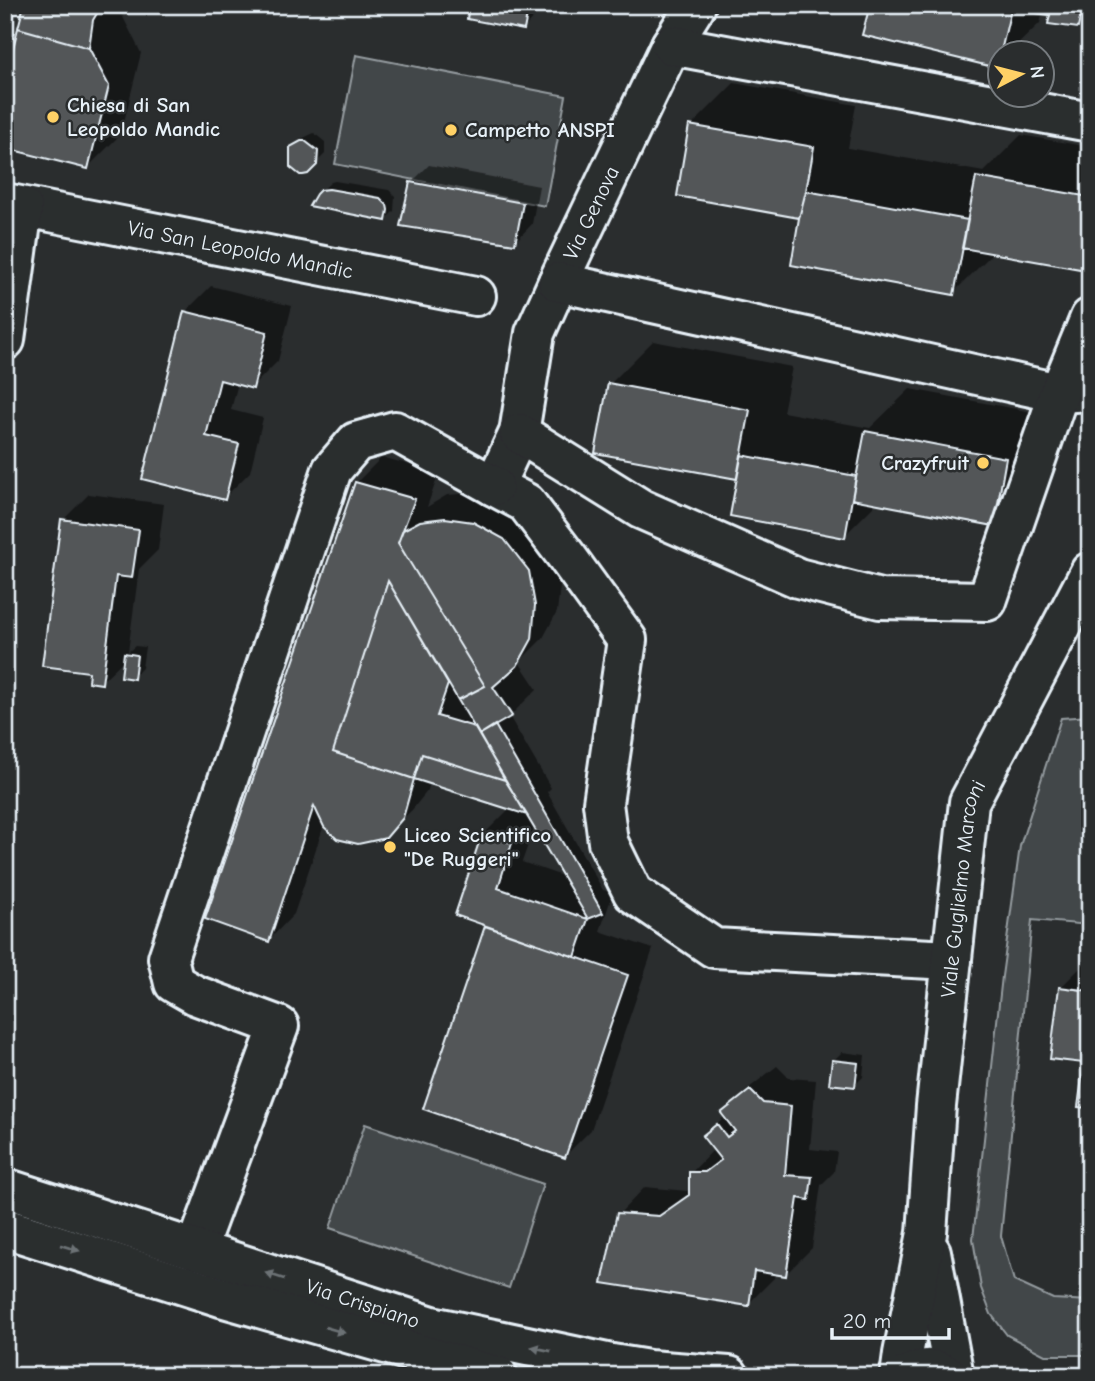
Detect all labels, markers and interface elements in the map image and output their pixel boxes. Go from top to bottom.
north arrow [986,38,1056,108]
text: N [1025,65,1049,80]
place label: Chiesa di San Leopoldo Mandic [67,93,220,141]
marker: Chiesa di San Leopoldo Mandic [45,109,61,125]
place label: Campetto ANSPI [465,118,615,142]
marker: Campetto ANSPI [443,122,459,138]
street label: Via Genova [558,162,624,264]
street label: Via San Leopoldo Mandic [126,216,355,283]
place label: Crazyfruit [881,451,970,475]
marker: Crazyfruit [975,455,991,471]
street label: Viale Guglielmo Marconi [936,776,990,999]
place label: Liceo Scientifico "De Ruggeri" [404,823,551,871]
marker: Liceo Scientifico "De Ruggeri" [382,839,398,855]
one-way arrow [60,1244,81,1254]
one-way arrow [264,1270,285,1280]
street label: Via Crispiano [303,1274,423,1333]
scale bar [832,1297,950,1341]
text: 20 m [843,1309,891,1333]
one-way arrow [325,1325,346,1335]
one-way arrow [530,1343,552,1354]

